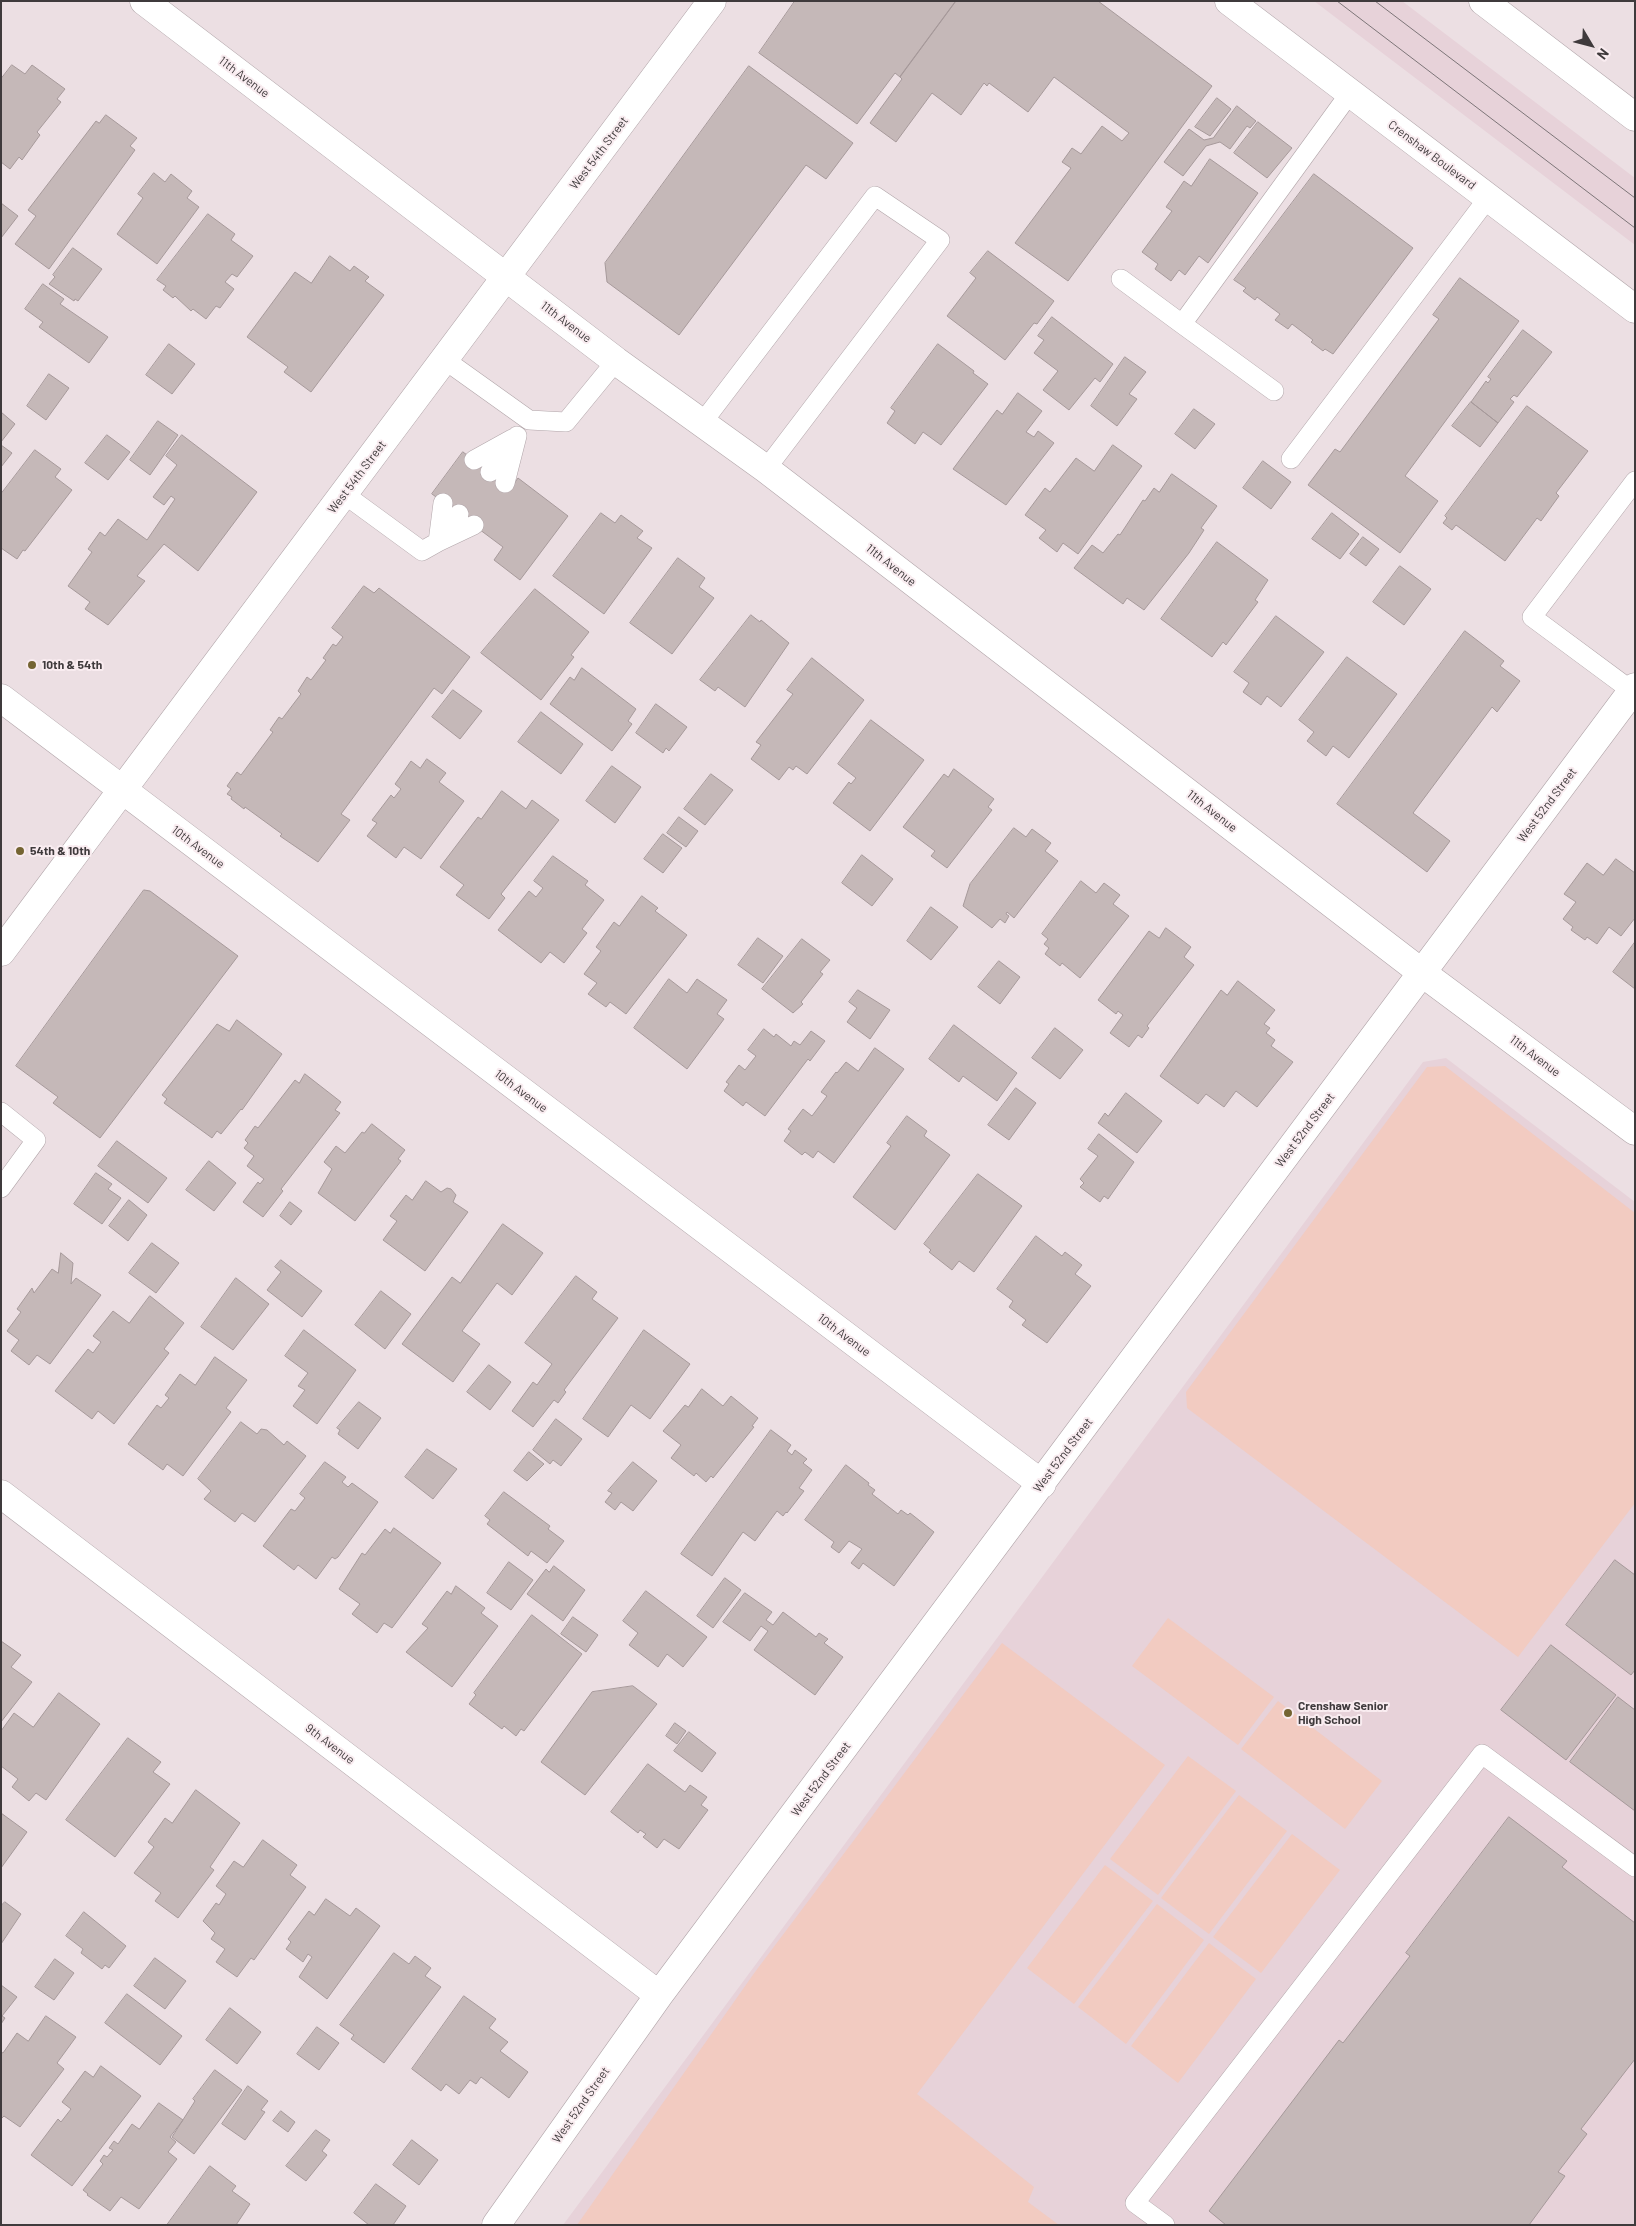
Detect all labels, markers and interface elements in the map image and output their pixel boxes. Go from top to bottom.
north arrow [1566,20,1616,70]
text: N [1594,45,1613,63]
street label: 11th Avenue [216,53,272,101]
street label: West 54th Street [567,114,631,192]
street label: Crenshaw Boulevard [1385,117,1479,193]
street label: 11th Avenue [538,298,594,346]
street label: West 54th Street [325,438,389,516]
street label: 11th Avenue [863,541,919,589]
place label: 10th & 54th [42,658,102,672]
marker: 10th & 54th [26,659,38,671]
street label: West 52nd Street [1514,765,1580,845]
street label: 11th Avenue [1184,787,1240,835]
street label: 10th Avenue [169,822,227,872]
place label: 54th & 10th [30,844,90,858]
marker: 54th & 10th [14,845,26,857]
street label: 11th Avenue [1507,1032,1563,1080]
street label: 10th Avenue [492,1066,550,1116]
street label: West 52nd Street [1272,1090,1338,1170]
street label: 10th Avenue [815,1310,873,1360]
street label: West 52nd Street [1030,1415,1096,1495]
place label: Crenshaw Senior High School [1298,1699,1388,1727]
marker: Crenshaw Senior High School [1282,1707,1294,1719]
street label: 9th Avenue [303,1721,357,1767]
street label: West 52nd Street [788,1739,854,1819]
street label: West 52nd Street [549,2064,613,2146]

